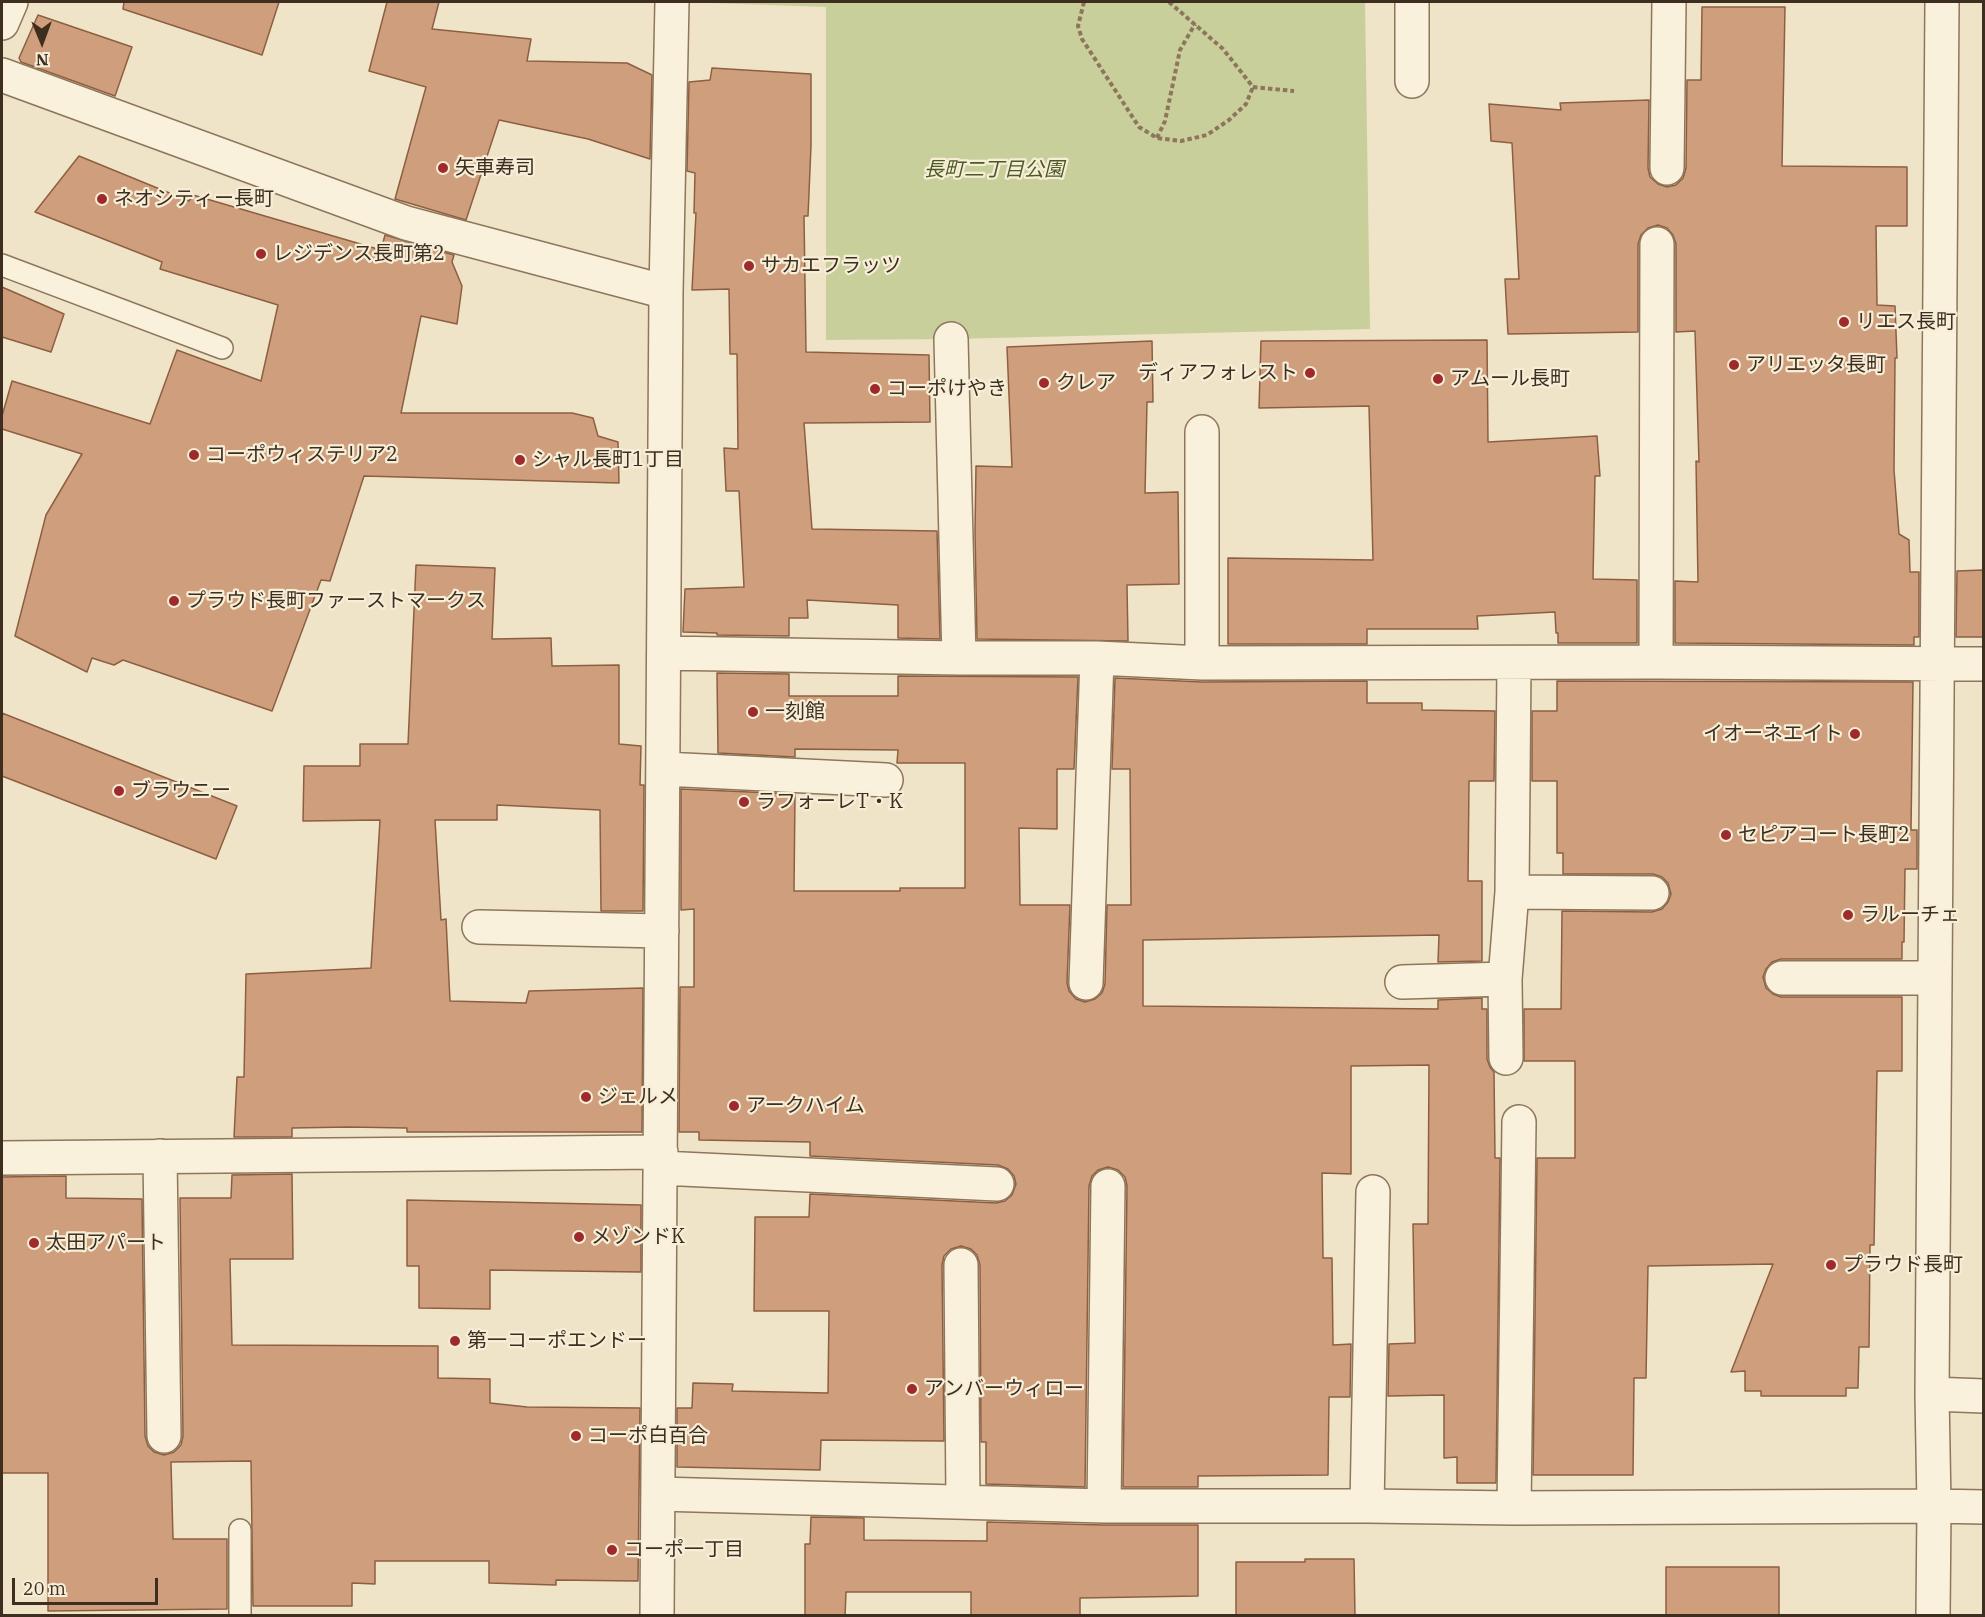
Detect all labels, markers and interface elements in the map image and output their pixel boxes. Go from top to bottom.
north arrow [12,12,72,72]
text: N [36,50,49,70]
place label: 矢車寿司 [455,156,535,180]
park label: 長町二丁目公園 [924,158,1064,182]
marker: 矢車寿司 [436,161,450,175]
place label: ネオシティー長町 [114,187,274,211]
marker: ネオシティー長町 [95,192,109,206]
place label: レジデンス長町第2 [273,242,445,266]
marker: レジデンス長町第2 [254,247,268,261]
place label: サカエフラッツ [761,254,901,278]
marker: サカエフラッツ [742,259,756,273]
place label: リエス長町 [1856,310,1956,334]
marker: リエス長町 [1837,315,1851,329]
place label: アリエッタ長町 [1746,353,1886,377]
marker: アリエッタ長町 [1727,358,1741,372]
place label: ディアフォレスト [1138,361,1298,385]
marker: ディアフォレスト [1303,366,1317,380]
place label: アムール長町 [1450,367,1570,391]
place label: クレア [1056,371,1116,395]
marker: アムール長町 [1431,372,1445,386]
marker: クレア [1037,376,1051,390]
place label: コーポけやき [887,377,1007,401]
marker: コーポけやき [868,382,882,396]
place label: コーポウィステリア2 [206,443,398,467]
marker: コーポウィステリア2 [187,448,201,462]
place label: シャル長町1丁目 [532,448,684,472]
marker: シャル長町1丁目 [513,453,527,467]
place label: プラウド長町ファーストマークス [186,589,486,613]
marker: プラウド長町ファーストマークス [167,594,181,608]
place label: 一刻館 [765,700,825,724]
marker: 一刻館 [746,705,760,719]
place label: イオーネエイト [1703,722,1843,746]
marker: イオーネエイト [1848,727,1862,741]
place label: ブラウニー [131,779,231,803]
marker: ブラウニー [112,784,126,798]
place label: ラフォーレT・K [756,790,903,814]
marker: ラフォーレT・K [737,795,751,809]
place label: セピアコート長町2 [1738,823,1910,847]
marker: セピアコート長町2 [1719,828,1733,842]
place label: ラルーチェ [1860,903,1960,927]
marker: ラルーチェ [1841,908,1855,922]
place label: ジェルメ [598,1085,678,1109]
marker: ジェルメ [579,1090,593,1104]
place label: アークハイム [746,1094,865,1118]
marker: アークハイム [727,1099,741,1113]
place label: メゾンドK [591,1225,685,1249]
marker: メゾンドK [572,1230,586,1244]
place label: 太田アパート [46,1231,166,1255]
marker: 太田アパート [27,1236,41,1250]
place label: プラウド長町 [1843,1253,1963,1277]
marker: プラウド長町 [1824,1258,1838,1272]
place label: 第一コーポエンドー [467,1329,647,1353]
marker: 第一コーポエンドー [448,1334,462,1348]
place label: アンバーウィロー [924,1377,1084,1401]
marker: アンバーウィロー [905,1382,919,1396]
place label: コーポ白百合 [588,1424,708,1448]
marker: コーポ白百合 [569,1429,583,1443]
place label: コーポ一丁目 [624,1538,744,1562]
marker: コーポ一丁目 [605,1543,619,1557]
scale bar [15,1566,160,1604]
text: 20 m [23,1577,66,1600]

